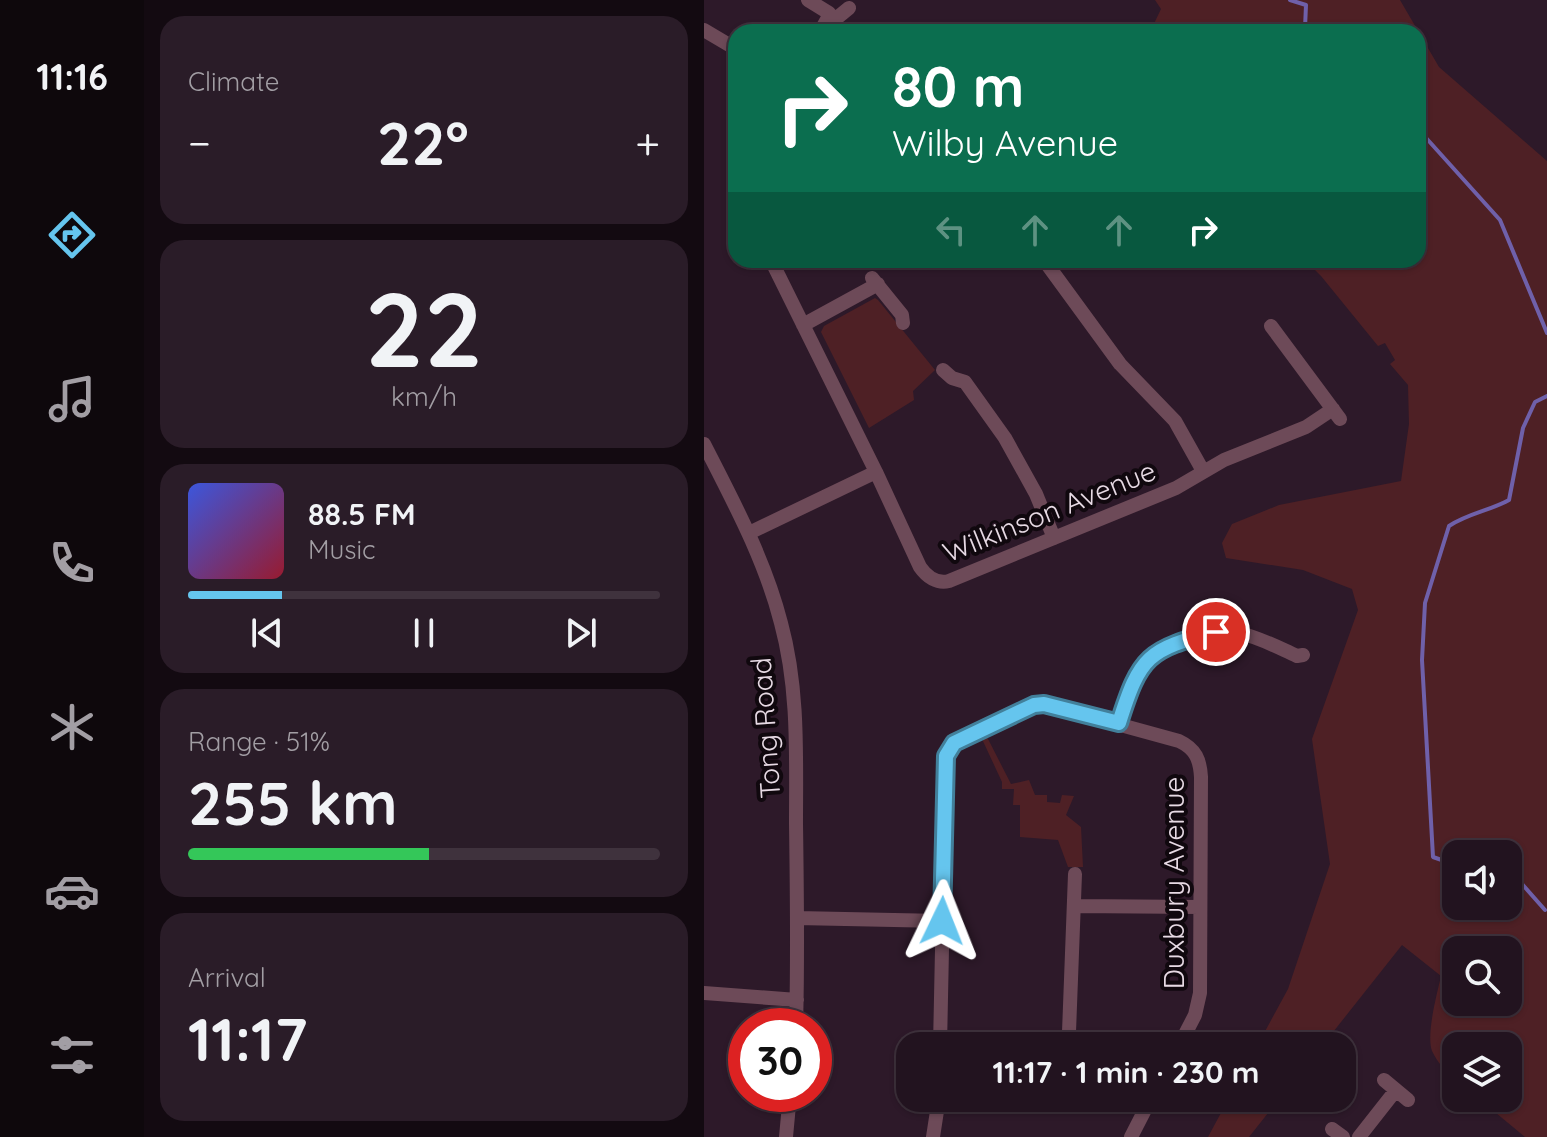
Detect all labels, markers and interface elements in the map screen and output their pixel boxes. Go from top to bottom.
text: 80 m [892,51,1024,121]
text: 11:16 [36,54,108,99]
icon: right [760,56,864,160]
text: Climate [188,65,279,98]
text: 22° [377,105,469,180]
text: − [188,115,211,170]
text: + [635,115,660,170]
text: Wilby Avenue [892,120,1118,165]
icon: directions [44,207,100,263]
icon: left [929,208,973,252]
icon: ahead [1013,208,1057,252]
icon: ahead [1097,208,1141,252]
icon: right [1181,208,1225,252]
text: 22 [365,263,483,393]
icon: music [44,371,100,427]
text: km/h [391,380,457,413]
street label: Wilkinson Avenue [938,452,1160,570]
text: 88.5 FM [308,495,415,533]
text: Music [308,533,376,566]
icon: phone [44,535,100,591]
pin [1182,598,1250,666]
icon: arrive [1194,610,1238,654]
icon: previous [245,611,289,655]
icon: pause [402,611,446,655]
icon: next [559,611,603,655]
street label: Tong Road [743,656,787,800]
icon: climate [44,699,100,755]
text: Range · 51% [188,725,330,758]
text: 255 km [188,765,398,840]
street label: Duxbury Avenue [1156,777,1191,989]
map controls [1442,840,1522,1112]
button: sound [1442,840,1522,920]
icon: car [44,863,100,919]
position arrow [900,879,984,963]
button: search [1442,936,1522,1016]
text: Arrival [188,961,266,994]
text: 11:17 [188,1001,307,1076]
speed limit sign: 30 [728,1008,832,1112]
icon: filters [44,1027,100,1083]
button: layers [1442,1032,1522,1112]
text: 11:17 · 1 min · 230 m [993,1053,1259,1091]

